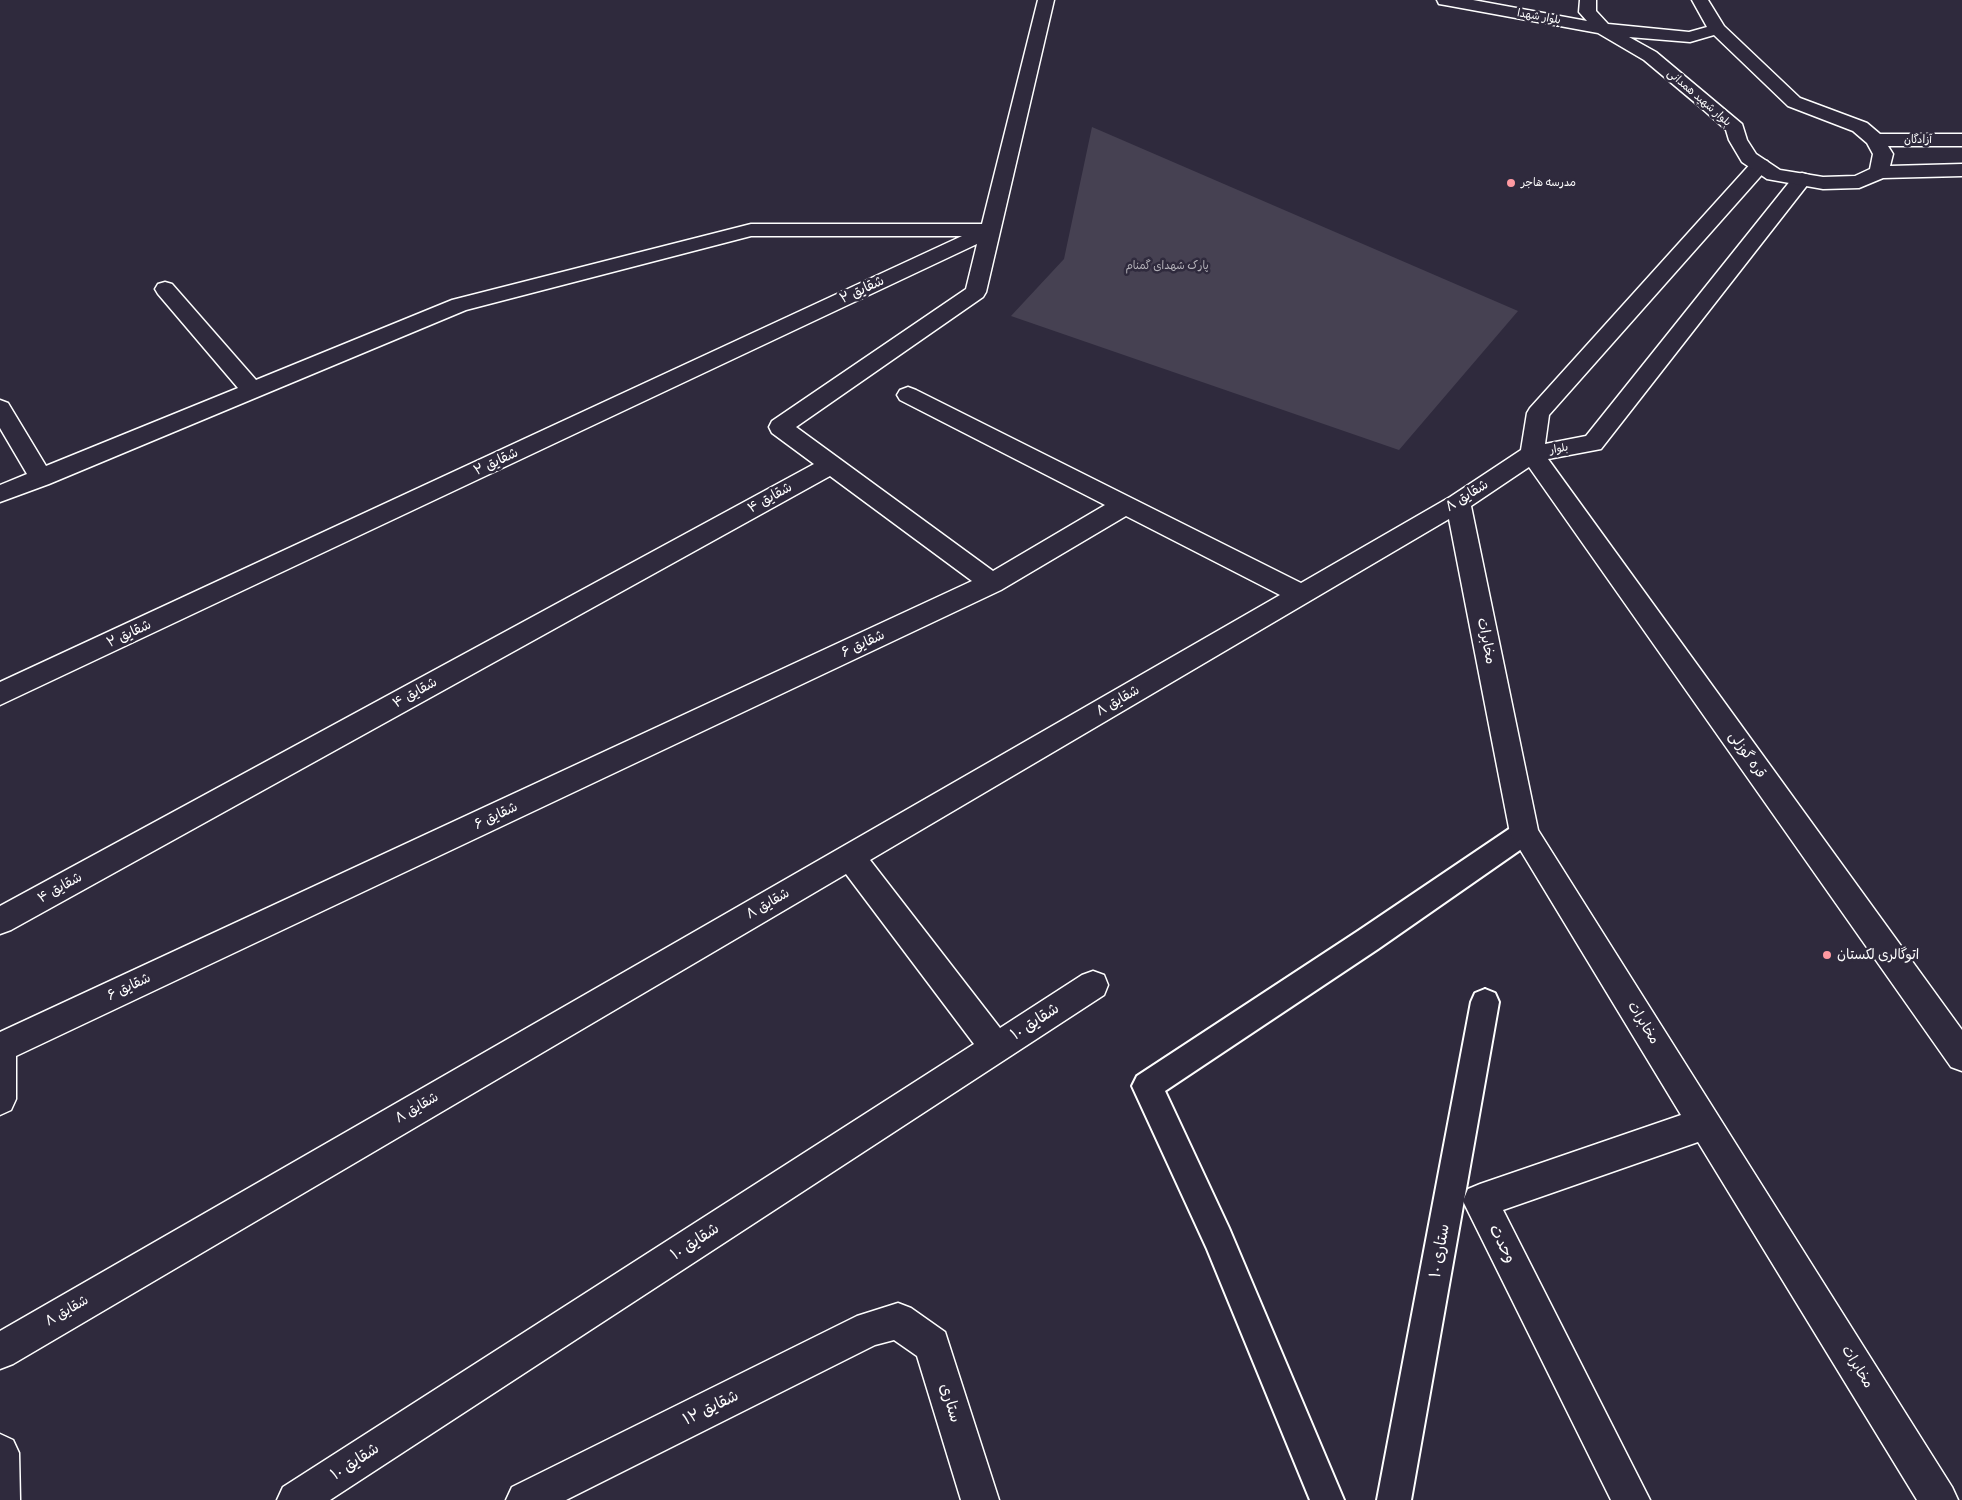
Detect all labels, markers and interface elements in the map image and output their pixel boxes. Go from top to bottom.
street label: بلوار شهدا [1516,7,1562,27]
street label: بلوار شهید همدانی [1664,67,1734,129]
street label: آزادگان [1904,133,1932,147]
place label: مدرسه هاجر [1521,176,1576,190]
marker: مدرسه هاجر [1505,177,1517,189]
park label: پارک شهدای گمنام [1125,259,1209,273]
street label: شقایق ۲ [837,272,887,308]
street label: بلوار [1549,441,1569,457]
street label: شقایق ۲ [471,444,521,480]
street label: شقایق ۸ [1442,476,1492,516]
street label: شقایق ۴ [745,479,795,517]
street label: شقایق ۲ [104,616,154,652]
street label: مخابرات [1473,616,1499,666]
street label: شقایق ۶ [839,627,887,661]
street label: شقایق ۴ [390,674,440,712]
street label: شقایق ۸ [1093,682,1143,720]
street label: قره گوزلی [1725,728,1769,782]
street label: شقایق ۶ [472,799,520,833]
street label: شقایق ۴ [35,869,85,907]
street label: شقایق ۸ [743,885,793,923]
place label: اتوگالری لکستان [1837,947,1919,963]
marker: اتوگالری لکستان [1821,949,1833,961]
street label: شقایق ۶ [105,970,153,1004]
street label: شقایق ۱۰ [1007,999,1063,1045]
street label: مخابرات [1623,999,1663,1047]
street label: شقایق ۸ [392,1089,442,1127]
street label: شقایق ۱۰ [667,1219,723,1265]
street label: وحدت [1484,1222,1520,1266]
street label: ستاری ۱۰ [1426,1223,1454,1279]
street label: شقایق ۸ [42,1292,92,1330]
street label: مخابرات [1837,1343,1877,1391]
street label: ستاری [935,1381,965,1425]
street label: شقایق ۱۲ [680,1386,742,1430]
street label: شقایق ۱۰ [327,1439,383,1485]

